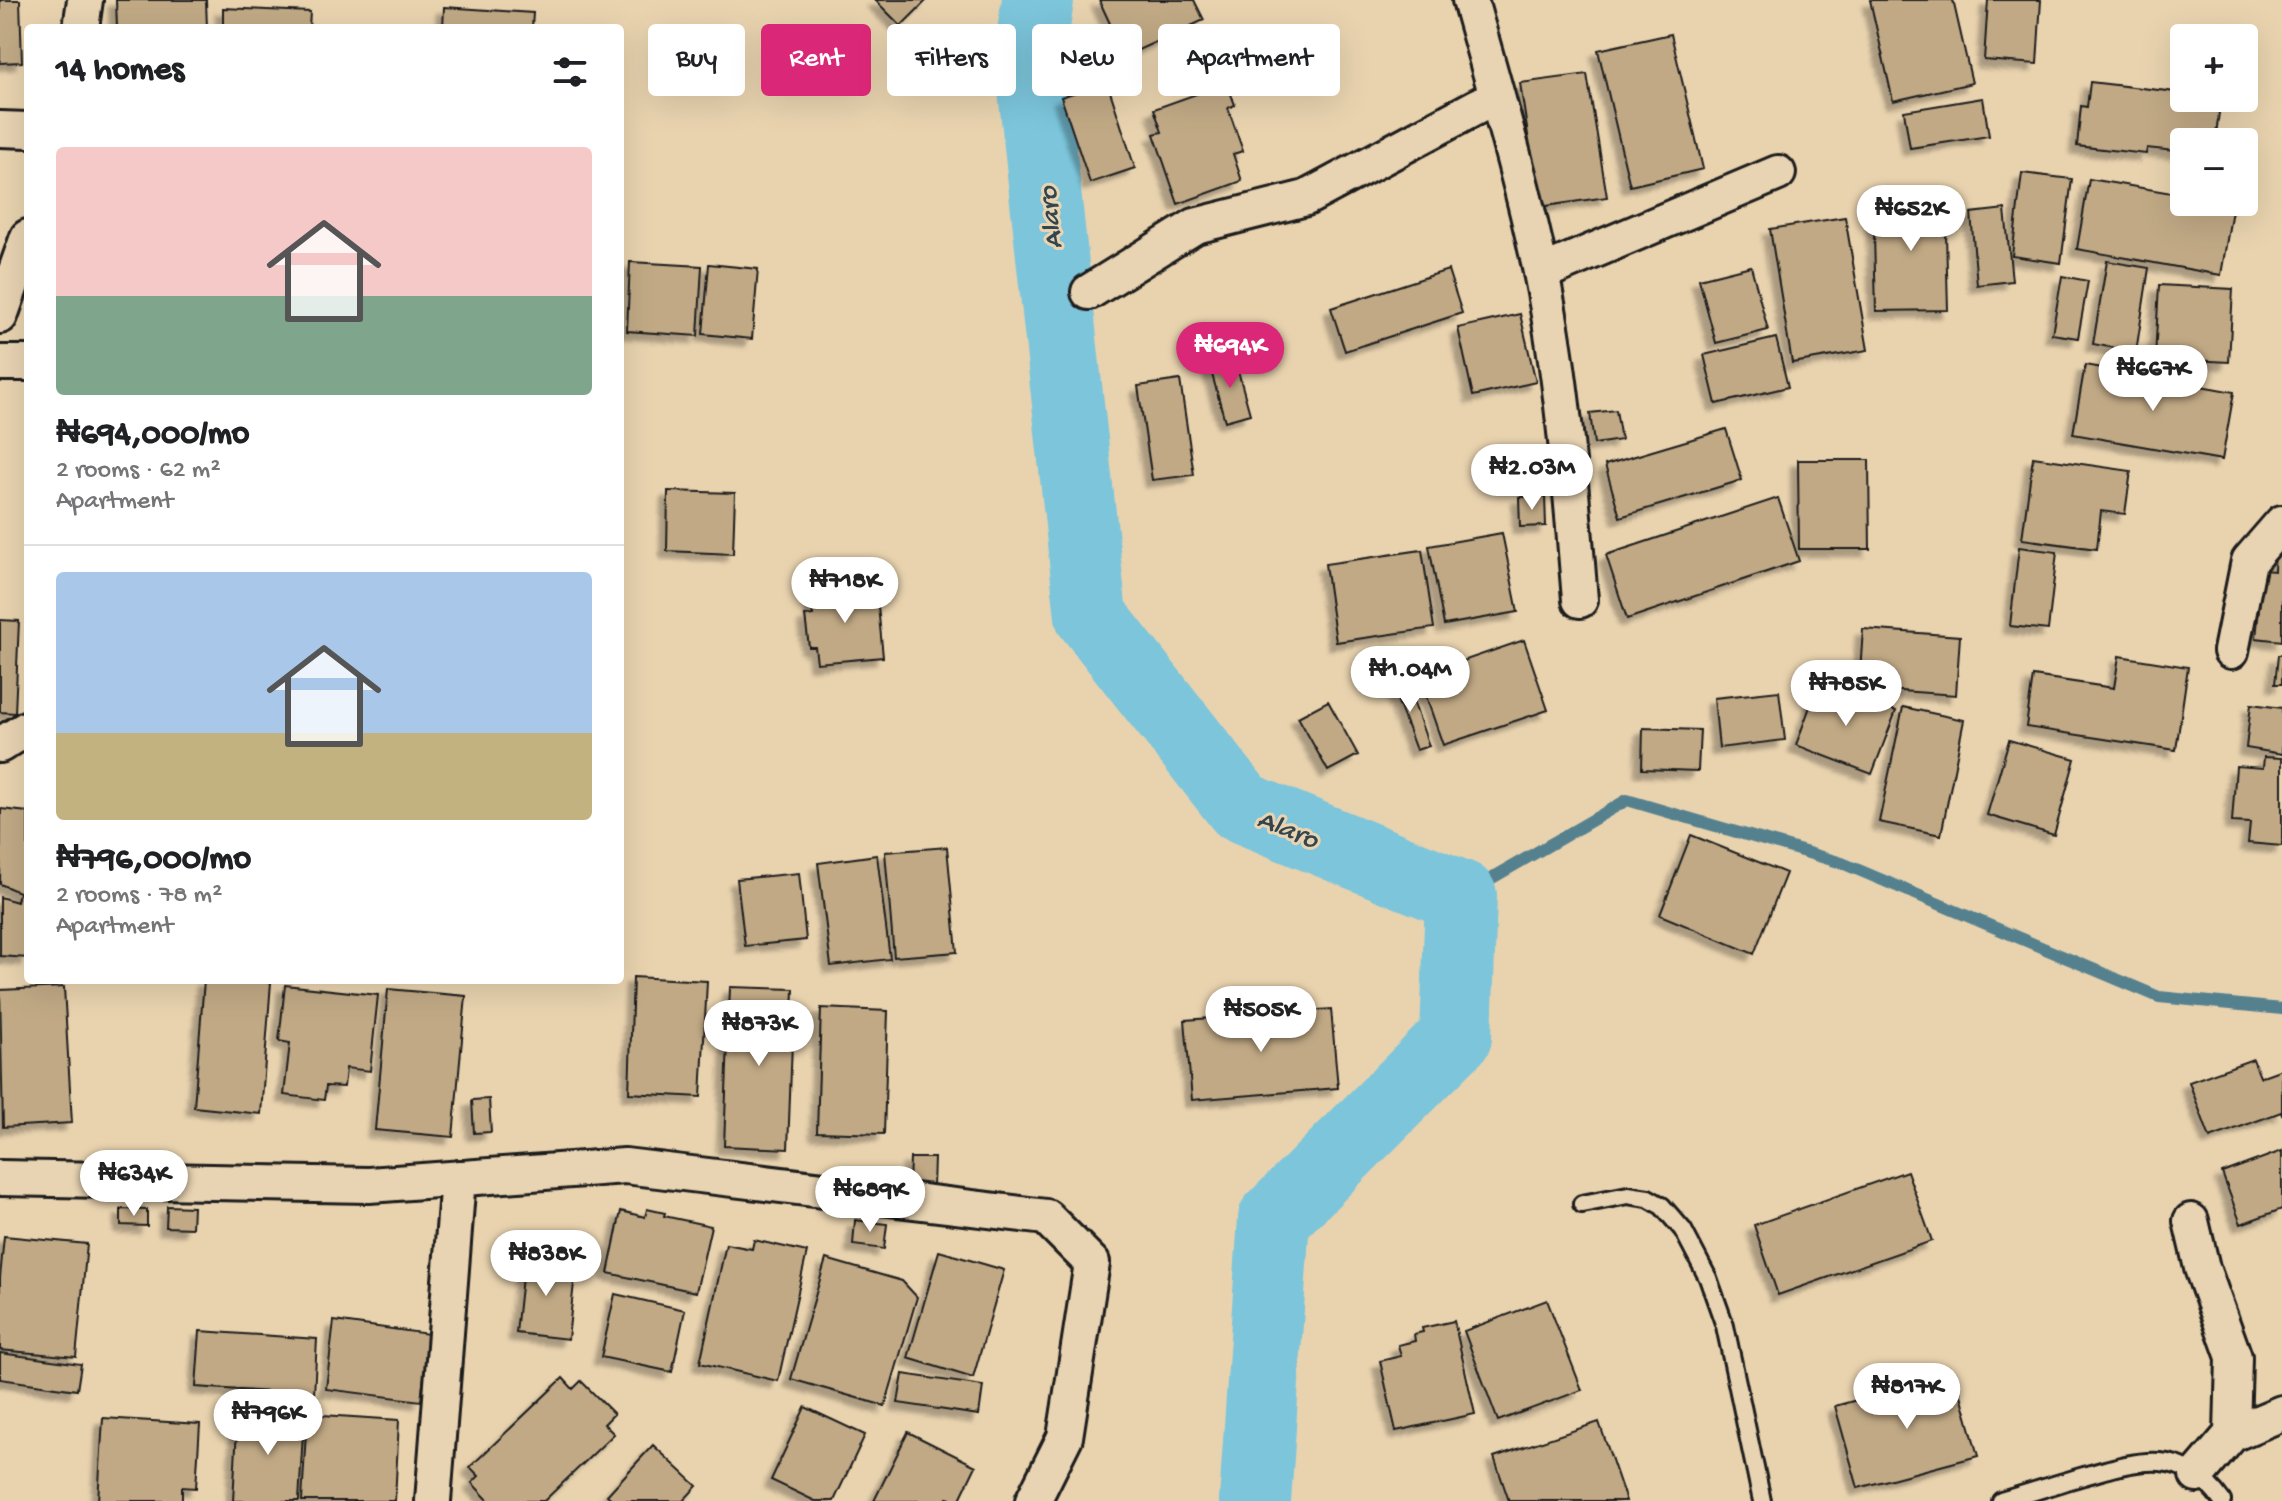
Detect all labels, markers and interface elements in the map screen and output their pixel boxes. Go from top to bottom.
chip: Buy [648,24,745,96]
chip: Rent [761,24,871,96]
chip: Filters [887,24,1016,96]
chip: New [1032,24,1142,96]
chip: Apartment [1158,24,1340,96]
map controls [2170,24,2258,216]
button: + [2170,24,2258,112]
icon: filters [548,50,592,94]
text: 14 homes [56,52,184,92]
button: − [2170,128,2258,216]
water label: Alaro [1033,183,1072,250]
pin: ₦652K [1855,185,1967,253]
text: ₦652K [1875,195,1947,226]
icon: home [252,199,396,343]
pin: ₦694K [1174,322,1286,390]
text: ₦694K [1194,332,1266,363]
pin: ₦667K [2097,345,2209,413]
text: ₦667K [2117,355,2189,386]
text: ₦694,000/mo [56,416,249,456]
pin: ₦2.03M [1467,444,1597,512]
text: ₦2.03M [1489,454,1575,485]
text: 2 rooms · 62 m² [56,456,220,487]
text: Apartment [56,487,173,518]
pin: ₦718K [789,557,901,625]
text: ₦718K [809,567,881,598]
icon: home [252,624,396,768]
pin: ₦1.04M [1345,646,1475,714]
text: ₦1.04M [1369,656,1451,687]
pin: ₦785K [1790,660,1902,728]
text: ₦785K [1809,670,1883,701]
water label: Alaro [1252,804,1324,859]
text: ₦796,000/mo [56,841,251,881]
text: 2 rooms · 78 m² [56,881,222,912]
text: Apartment [56,912,173,943]
pin: ₦505K [1205,986,1317,1054]
text: ₦505K [1223,996,1299,1027]
pin: ₦873K [703,1000,815,1068]
text: ₦873K [722,1010,796,1041]
pin: ₦634K [78,1150,190,1218]
text: ₦634K [98,1160,170,1191]
pin: ₦689K [814,1166,926,1234]
text: ₦689K [833,1176,907,1207]
pin: ₦838K [490,1230,602,1298]
text: ₦838K [508,1240,584,1271]
pin: ₦817K [1851,1363,1963,1431]
text: ₦817K [1871,1373,1943,1404]
pin: ₦796K [212,1389,324,1457]
text: ₦796K [232,1399,304,1430]

